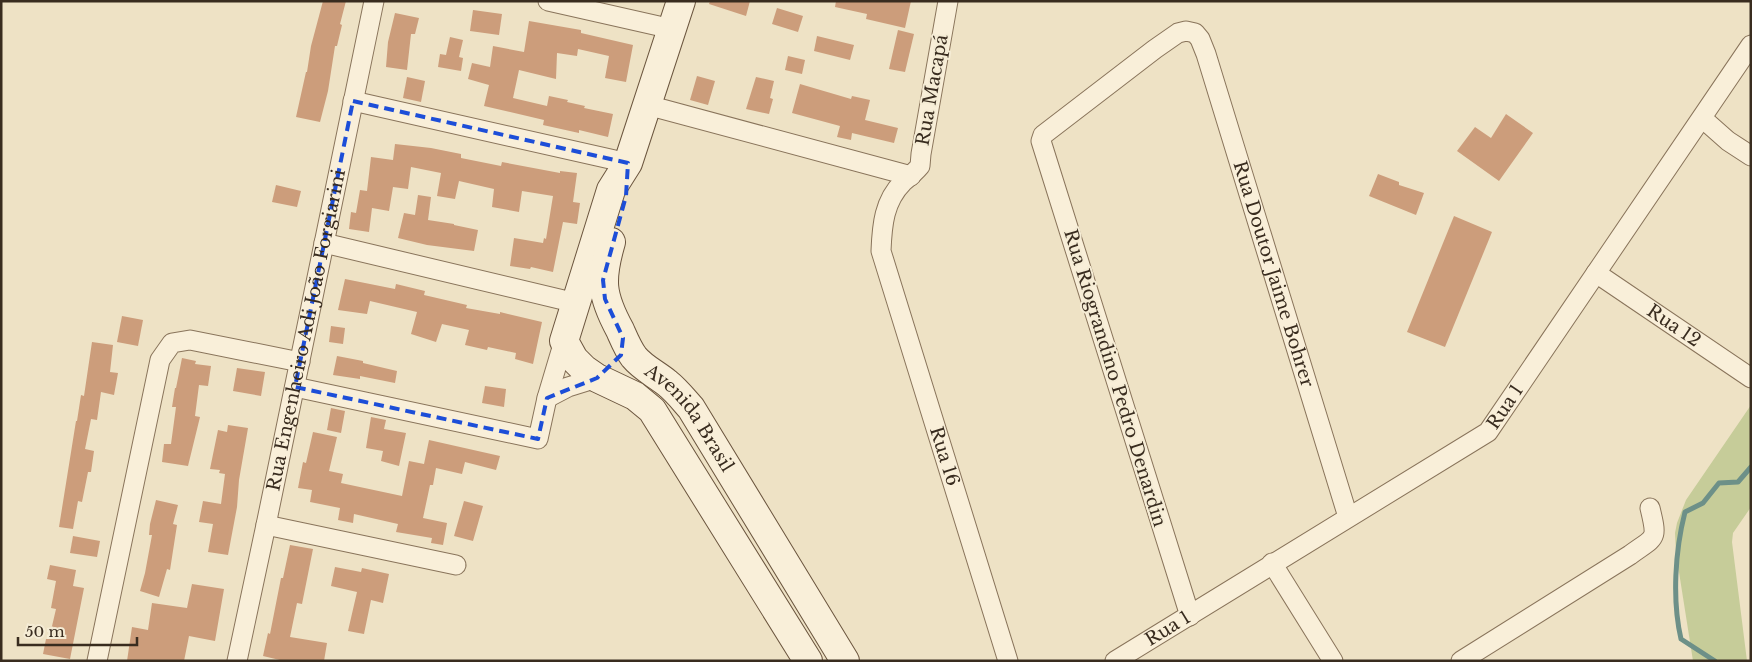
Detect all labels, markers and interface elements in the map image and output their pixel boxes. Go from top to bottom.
street label: Rua Macapá [911,33,953,147]
street label: Rua Doutor Jaime Bohrer [1228,158,1319,390]
street label: Rua Engenheiro Adi João Forgiarini [262,167,350,493]
street label: Rua Riograndino Pedro Denardin [1059,227,1171,529]
street label: Rua 12 [1643,300,1705,352]
street label: Avenida Brasil [640,359,738,476]
street label: Rua 1 [1482,380,1528,433]
street label: Rua 16 [925,424,964,489]
street label: Rua 1 [1141,606,1195,651]
scale bar [18,614,136,646]
text: 50 m [25,622,65,641]

